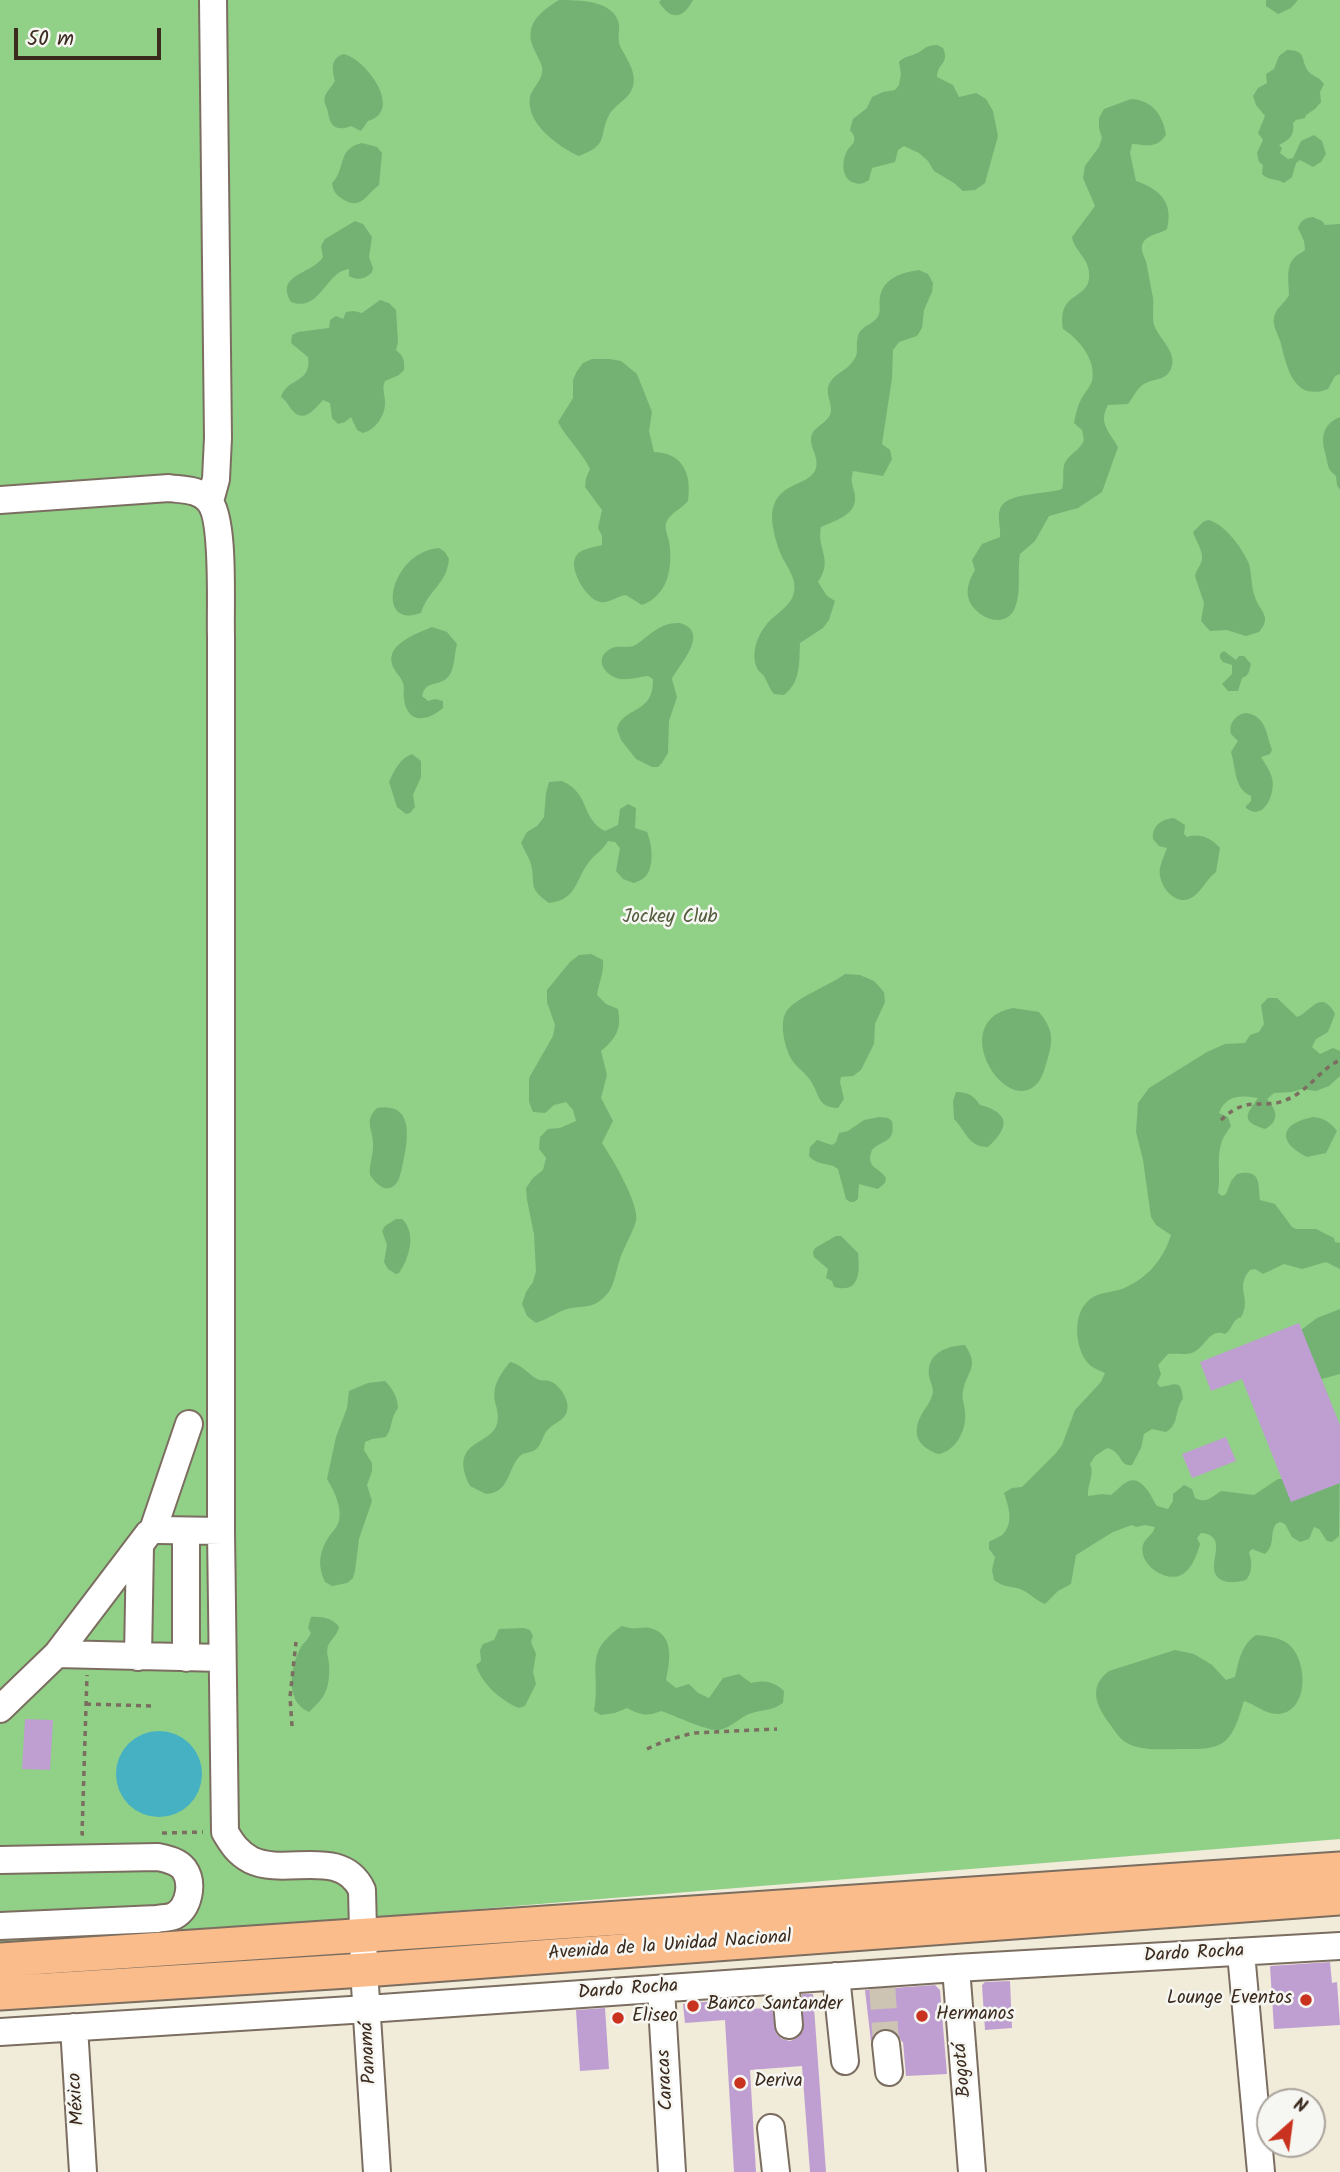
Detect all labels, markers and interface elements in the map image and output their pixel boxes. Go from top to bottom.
scale bar [18,14,164,58]
text: 50 m [27,23,74,56]
park label: Jockey Club [622,908,718,930]
street label: Avenida de la Unidad Nacional [547,1927,793,1967]
street label: Dardo Rocha [1143,1941,1245,1969]
street label: Dardo Rocha [577,1976,679,2006]
place label: Lounge Eventos [1167,1989,1292,2011]
marker: Lounge Eventos [1298,1992,1314,2008]
place label: Banco Santander [707,1995,843,2017]
marker: Banco Santander [685,1998,701,2014]
place label: Hermanos [936,2005,1014,2027]
place label: Eliseo [632,2007,678,2029]
marker: Hermanos [914,2008,930,2024]
marker: Eliseo [610,2010,626,2026]
street label: Panamá [357,2021,383,2085]
street label: Bogotá [950,2042,978,2098]
street label: Caracas [654,2049,680,2111]
street label: México [65,2072,91,2126]
place label: Deriva [754,2072,803,2094]
marker: Deriva [732,2075,748,2091]
north arrow [1256,2088,1326,2158]
text: N [1288,2090,1312,2122]

